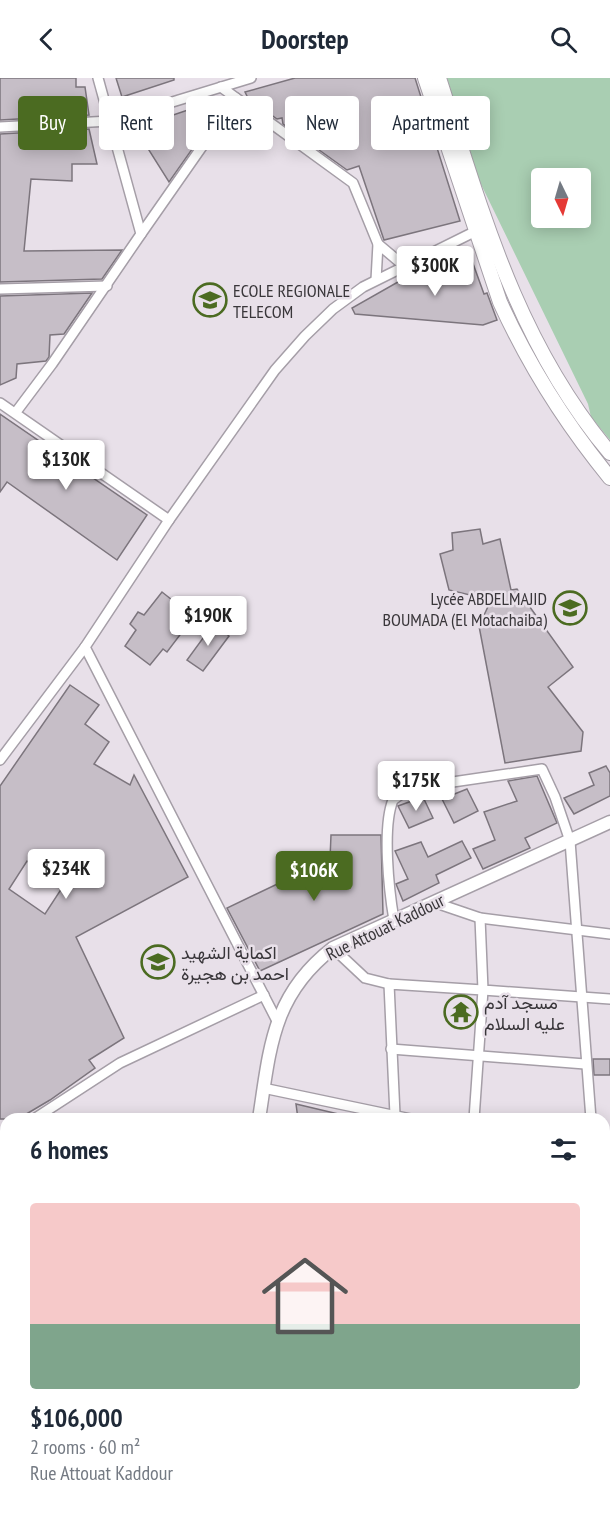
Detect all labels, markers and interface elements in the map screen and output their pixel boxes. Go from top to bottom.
text: Doorstep [261,22,349,56]
icon: back [30,23,63,56]
icon: search [547,23,580,56]
chip: Buy [18,96,87,150]
chip: Rent [99,96,174,150]
chip: Filters [186,96,273,150]
chip: New [285,96,359,150]
chip: Apartment [371,96,490,150]
north arrow [531,168,591,228]
map controls [531,168,591,228]
pin: $300K [393,246,477,297]
text: $300K [411,252,459,278]
place label: ECOLE REGIONALE TELECOM [233,279,350,323]
school or university icon: ECOLE REGIONALE TELECOM [192,282,228,318]
pin: $130K [24,440,108,491]
text: $130K [42,446,90,472]
place label: Lycée ABDELMAJID BOUMADA (El Motachaiba) [383,587,548,631]
school or university icon: Lycée ABDELMAJID BOUMADA (El Motachaiba) [552,590,588,626]
pin: $190K [166,596,250,647]
text: $190K [184,602,232,628]
pin: $175K [374,761,458,812]
text: $175K [392,767,440,793]
pin: $234K [24,849,108,900]
pin: $106K [272,851,356,902]
text: $234K [42,855,90,881]
text: $106K [290,857,338,883]
street label: Rue Attouat Kaddour [322,888,448,966]
place label: اكماية الشهيد احمد بن هجيرة [181,941,289,985]
school or university icon: اكماية الشهيد احمد بن هجيرة [140,944,176,980]
place label: مسجد آدم عليه السلام [484,991,565,1036]
temple icon: مسجد آدم عليه السلام [443,994,479,1030]
text: 6 homes [30,1133,108,1166]
icon: filters [547,1133,580,1166]
icon: home [251,1242,359,1350]
text: $106,000 [30,1401,123,1434]
text: 2 rooms · 60 m² [30,1434,140,1460]
text: Rue Attouat Kaddour [30,1460,173,1486]

